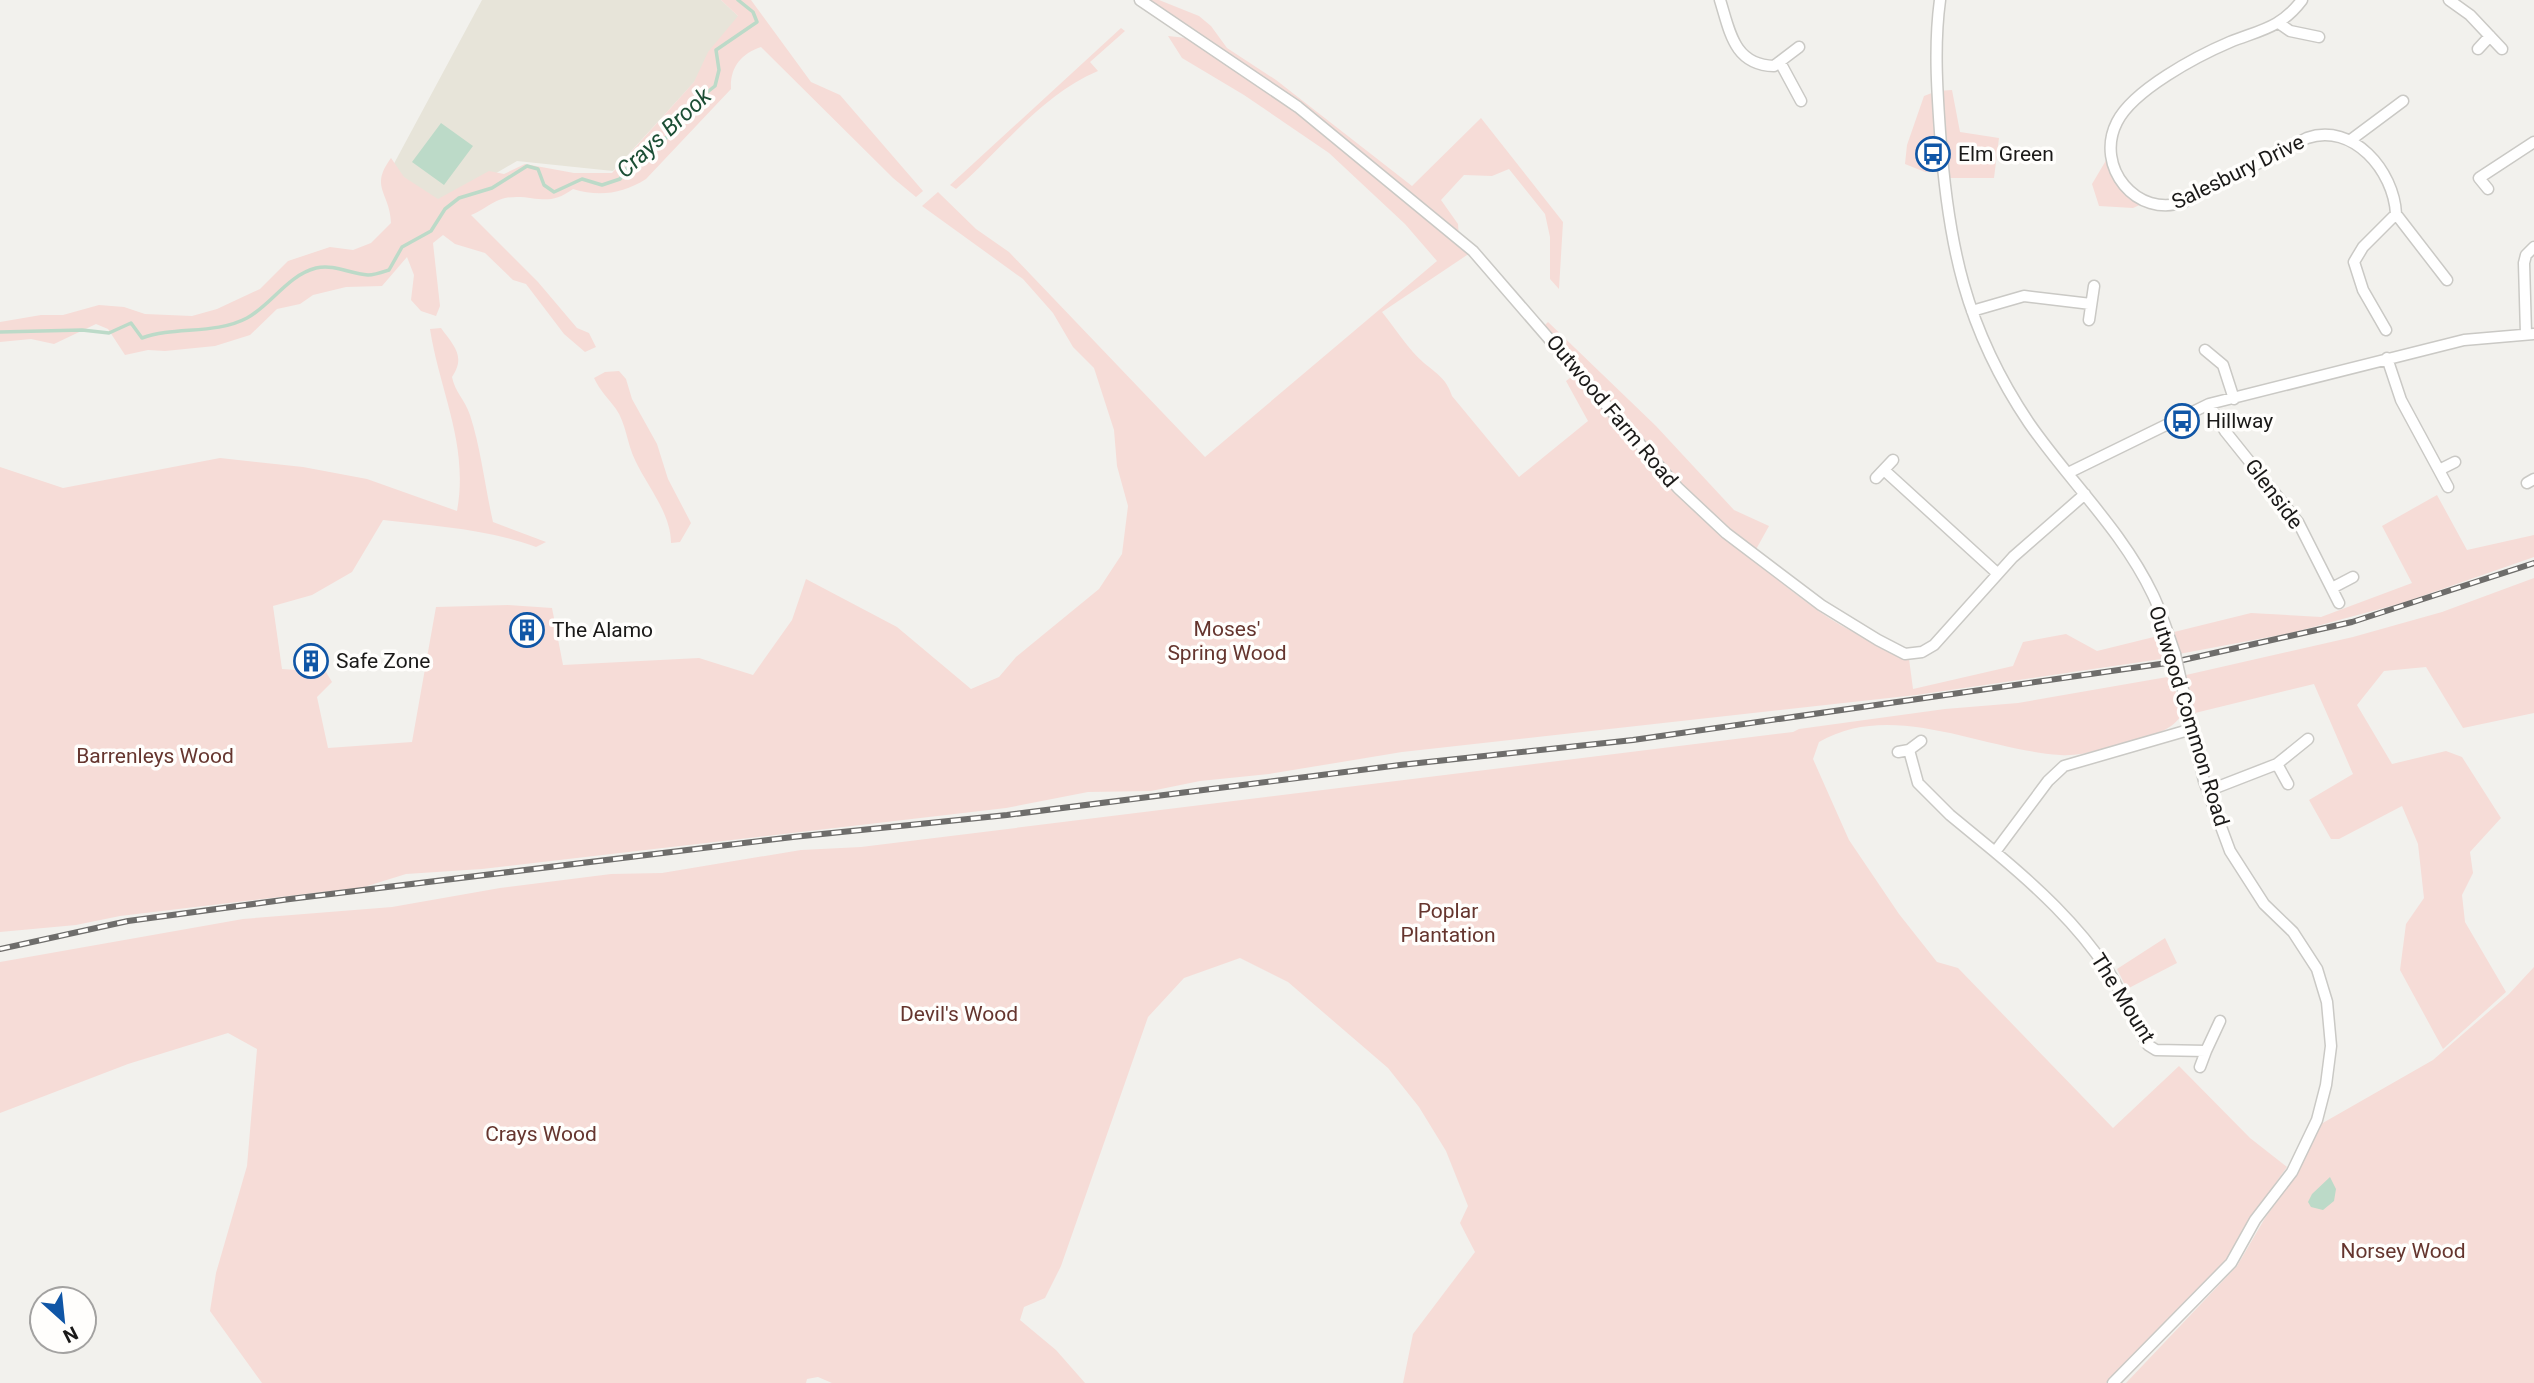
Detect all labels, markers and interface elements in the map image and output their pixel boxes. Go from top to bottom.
water label: Crays Brook [611,82,717,184]
street label: Salesbury Drive [2168,130,2308,214]
bus stop icon: Elm Green [1914,135,1952,173]
place label: Elm Green [1958,142,2054,166]
street label: Outwood Farm Road [1541,330,1683,492]
bus stop icon: Hillway [2163,402,2201,440]
place label: Hillway [2206,409,2273,433]
street label: Glenside [2240,454,2308,534]
street label: Outwood Common Road [2144,603,2234,829]
building icon: The Alamo [508,611,546,649]
park label: Moses' Spring Wood [1167,617,1287,665]
place label: The Alamo [552,618,653,642]
building icon: Safe Zone [292,642,330,680]
place label: Safe Zone [336,649,430,673]
park label: Barrenleys Wood [76,744,234,768]
park label: Poplar Plantation [1400,899,1496,947]
street label: The Mount [2086,949,2160,1047]
park label: Devil's Wood [900,1002,1018,1026]
park label: Crays Wood [485,1122,597,1146]
park label: Norsey Wood [2340,1239,2466,1263]
north arrow [28,1285,98,1355]
text: N [59,1321,82,1348]

